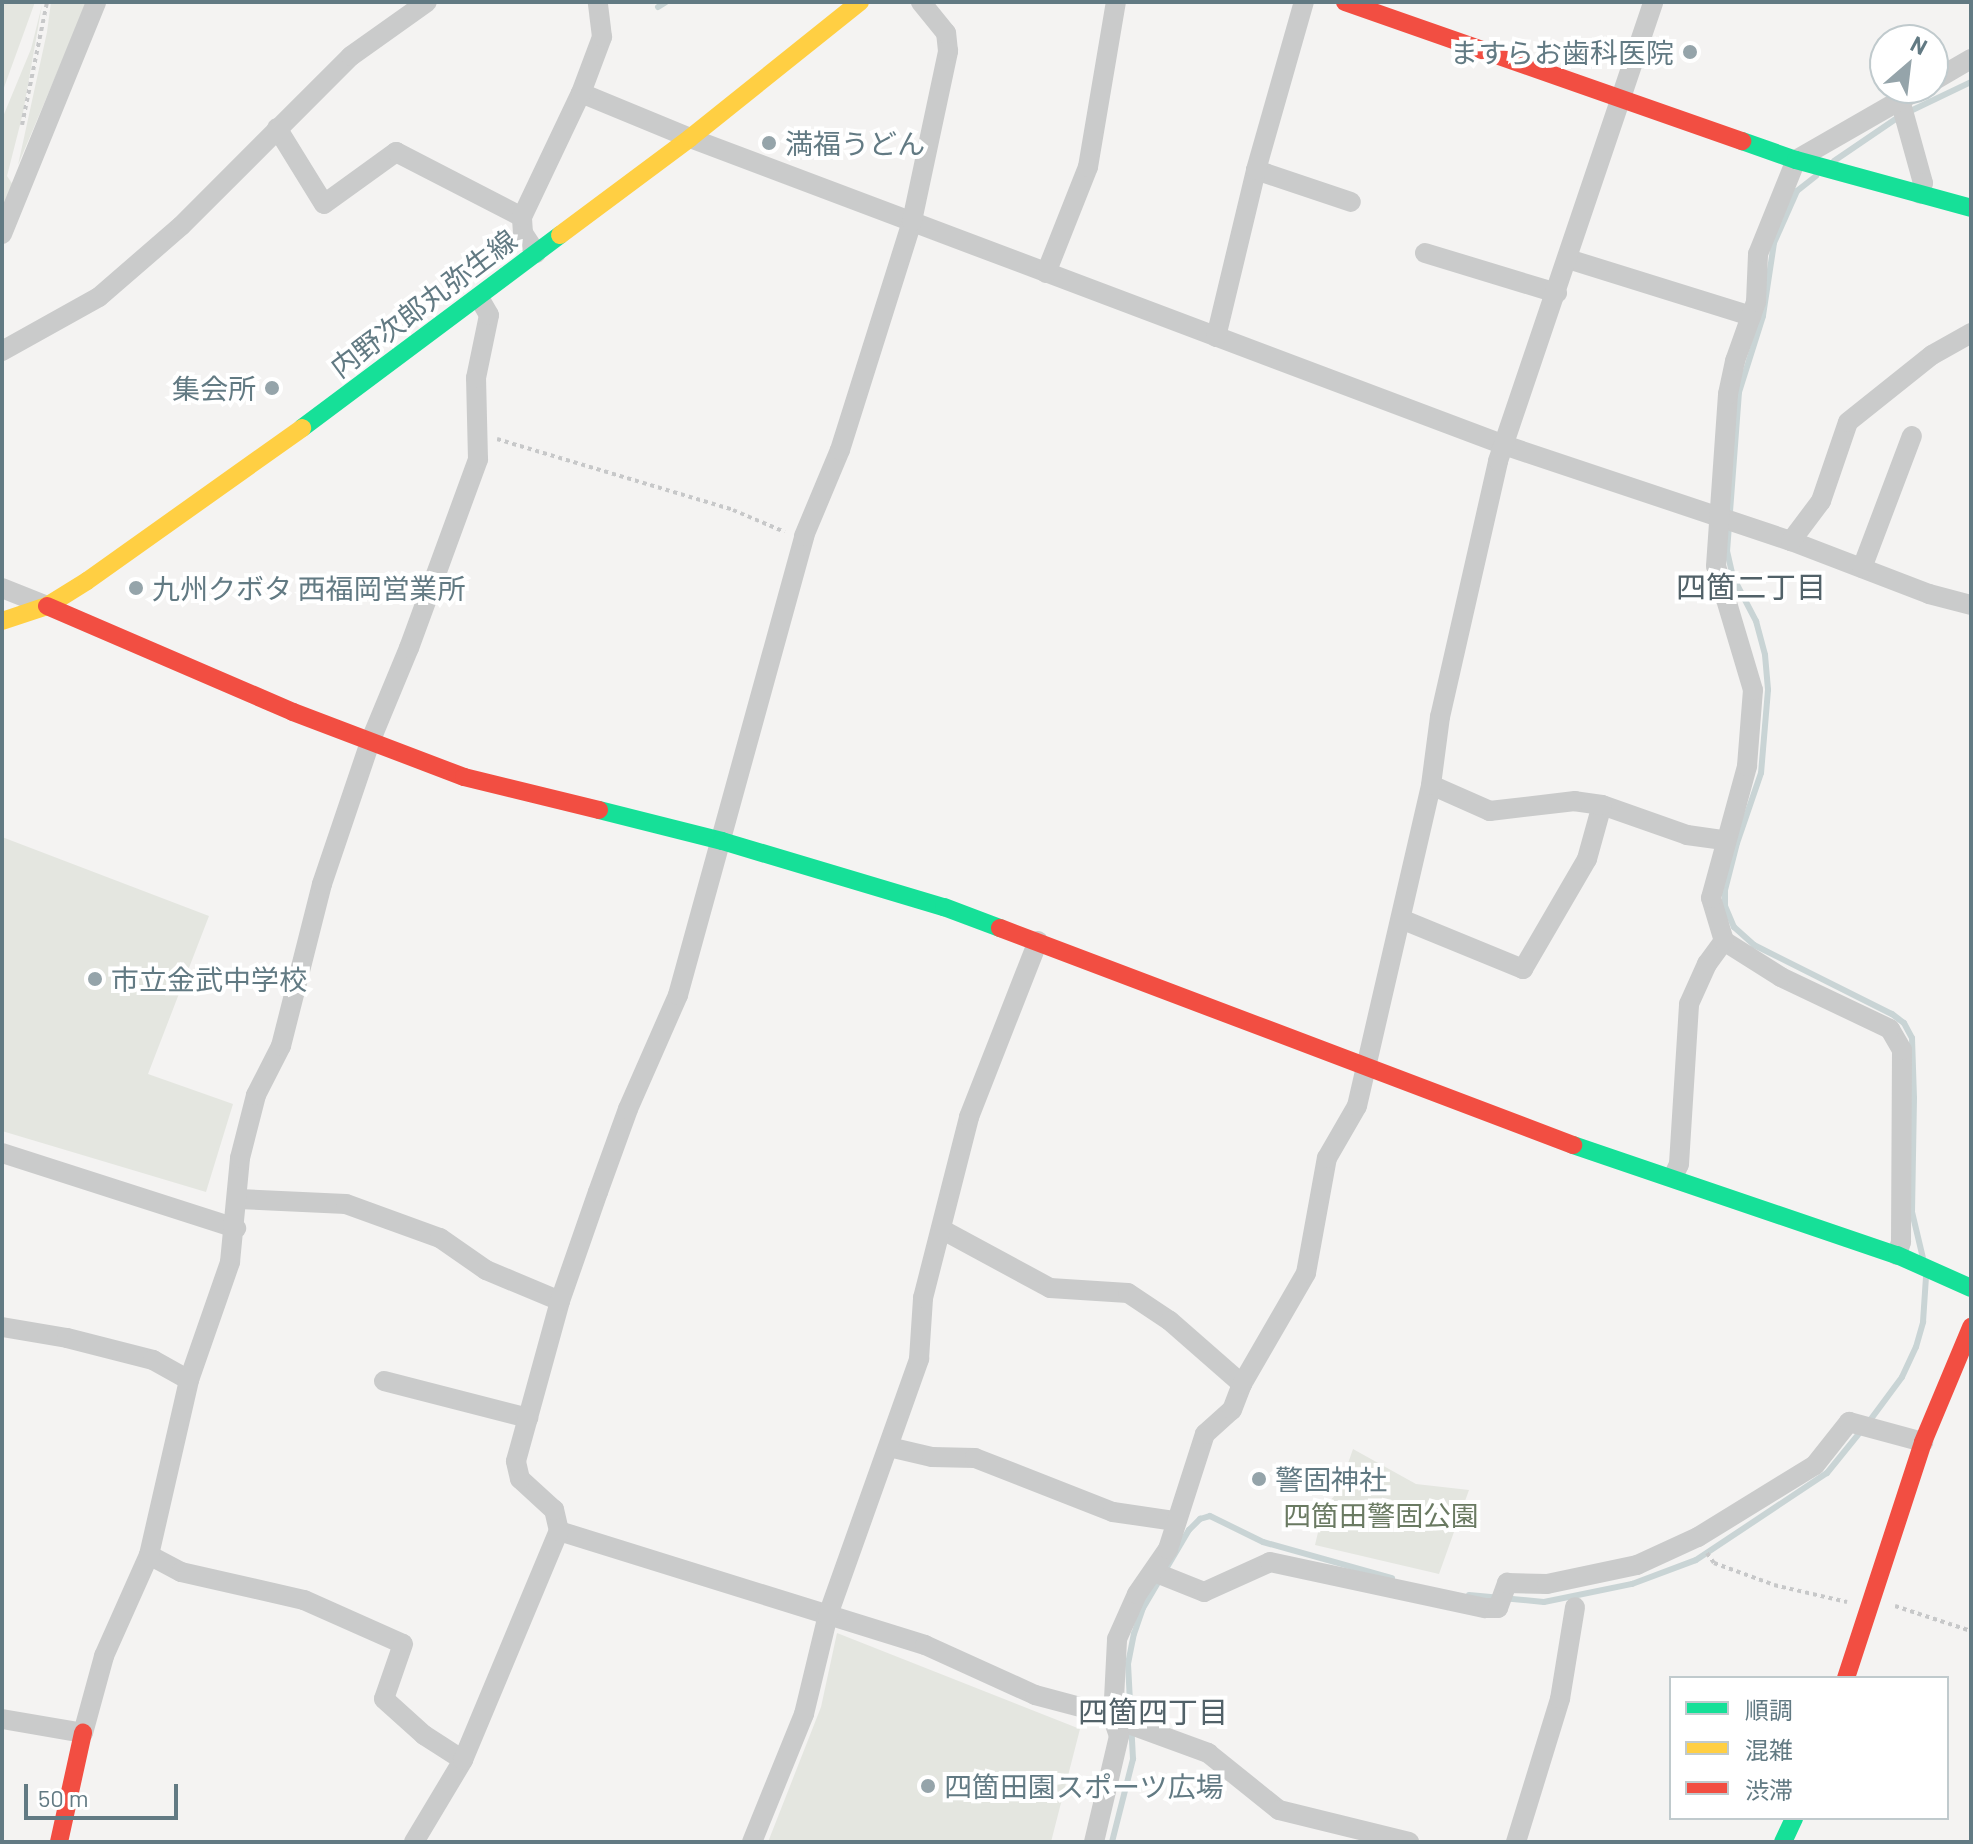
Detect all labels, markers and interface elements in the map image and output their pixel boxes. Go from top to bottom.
north arrow [1869,24,1949,104]
text: N [1907,30,1932,59]
place label: ますらお歯科医院 [1450,35,1674,69]
marker: ますらお歯科医院 [1681,43,1699,61]
place label: 満福うどん [785,126,925,160]
marker: 満福うどん [760,134,778,152]
street label: 内野次郎丸弥生線 [323,222,523,384]
place label: 集会所 [172,371,256,405]
marker: 集会所 [263,379,281,397]
district label: 四箇二丁目 [1676,568,1826,604]
place label: 九州クボタ 西福岡営業所 [152,571,466,605]
marker: 九州クボタ 西福岡営業所 [127,579,145,597]
place label: 市立金武中学校 [111,962,307,996]
marker: 市立金武中学校 [86,970,104,988]
place label: 警固神社 [1275,1462,1387,1496]
marker: 警固神社 [1250,1470,1268,1488]
park label: 四箇田警固公園 [1283,1498,1479,1532]
legend [1669,1676,1949,1820]
district label: 四箇四丁目 [1078,1693,1228,1729]
text: 順調 [1745,1695,1793,1724]
text: 混雑 [1745,1735,1793,1764]
scale bar [28,1768,182,1818]
place label: 四箇田園スポーツ広場 [944,1769,1224,1803]
text: 渋滞 [1745,1775,1793,1804]
marker: 四箇田園スポーツ広場 [919,1777,937,1795]
text: 50 m [38,1783,89,1812]

